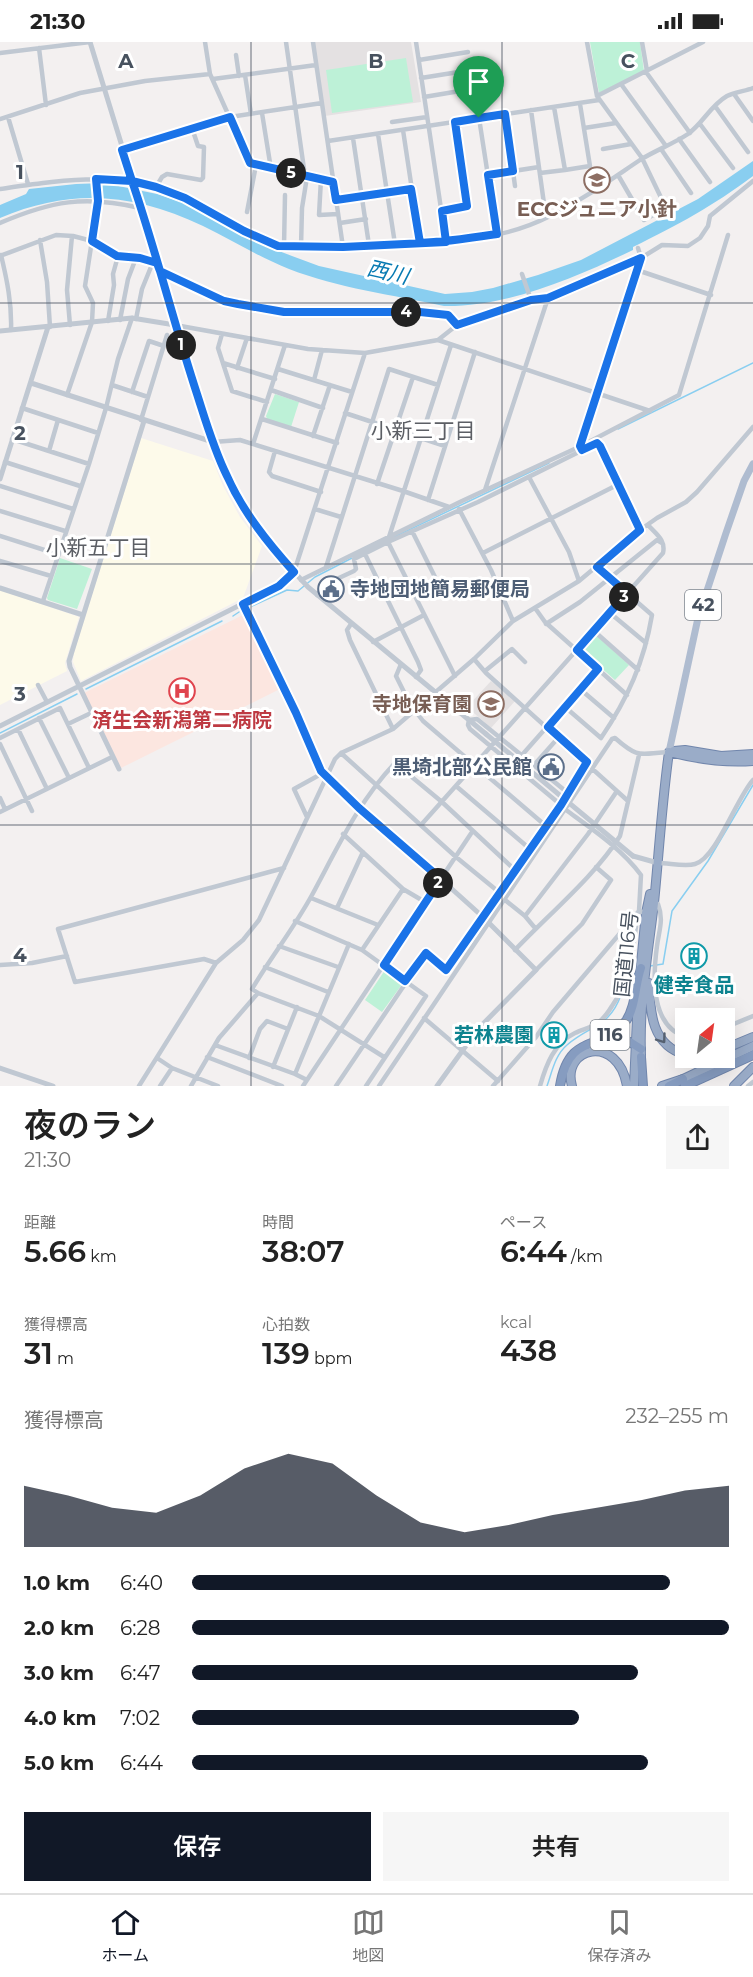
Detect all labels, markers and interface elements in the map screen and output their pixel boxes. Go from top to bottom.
text: 21:30 [30,8,85,35]
text: A [117,49,134,73]
text: B [368,49,384,73]
text: C [621,49,636,73]
pin [453,56,504,118]
icon: arrive [462,65,495,98]
pin: 5 [276,158,306,188]
text: 1 [16,160,24,184]
text: 5 [286,163,296,182]
school or university icon: ECCジュニア小針 [582,165,612,195]
place label: ECCジュニア小針 [517,197,677,221]
water label: 西川 [365,255,413,289]
pin: 4 [391,297,421,327]
text: 4 [400,302,412,321]
pin: 1 [166,330,196,360]
text: 1 [178,335,184,354]
district label: 小新三丁目 [371,418,476,443]
text: 2 [14,421,26,445]
district label: 小新五丁目 [46,535,151,560]
public building icon: 寺地団地簡易郵便局 [316,574,346,604]
place label: 寺地団地簡易郵便局 [350,577,530,601]
pin: 3 [609,582,639,612]
text: 3 [619,587,629,606]
road number: 42 [685,590,721,620]
hospital icon: 済生会新潟第二病院 [167,676,197,706]
text: 3 [13,682,26,706]
school or university icon: 寺地保育園 [476,689,506,719]
place label: 寺地保育園 [372,692,472,716]
place label: 済生会新潟第二病院 [92,708,272,732]
public building icon: 黒埼北部公民館 [536,752,566,782]
place label: 黒埼北部公民館 [392,755,532,779]
pin: 2 [423,868,453,898]
text: 2 [433,873,443,892]
street label: 国道116号 [610,910,642,998]
building icon: 健幸食品 [679,941,709,971]
text: 4 [13,943,27,967]
place label: 健幸食品 [654,973,734,997]
north arrow [675,1008,735,1068]
map controls [675,1008,735,1068]
building icon: 若林農園 [539,1020,569,1050]
road number: 116 [590,1020,630,1050]
place label: 若林農園 [454,1023,534,1047]
one-way arrow [655,1032,666,1043]
text: 夜のラン [24,1105,156,1145]
button: share [666,1106,729,1169]
text: 21:30 [24,1148,71,1172]
text: 距離 [24,1213,56,1232]
text: 時間 [262,1213,294,1232]
text: ペース [500,1213,547,1232]
text: 5.66 [24,1233,86,1270]
text: 38:07 [262,1233,345,1270]
text: 6:44 [500,1233,567,1270]
text: km [86,1247,117,1266]
text: /km [567,1247,603,1266]
text: kcal [500,1313,532,1332]
text: 獲得標高 [24,1315,88,1334]
text: 心拍数 [262,1315,310,1334]
text: 438 [500,1332,557,1369]
text: 31 [24,1335,53,1372]
text: 139 [262,1335,310,1372]
text: m [53,1349,74,1368]
text: bpm [310,1349,353,1368]
text: 232–255 m [625,1404,729,1428]
text: 獲得標高 [24,1408,104,1432]
text: 1.0 km [24,1571,90,1595]
text: 6:40 [120,1571,163,1595]
text: 2.0 km [24,1616,94,1640]
text: 6:28 [120,1616,161,1640]
text: 3.0 km [24,1661,94,1685]
text: 6:47 [120,1661,160,1685]
text: 4.0 km [24,1706,96,1730]
text: 7:02 [120,1706,160,1730]
text: 5.0 km [24,1751,94,1775]
text: 6:44 [120,1751,163,1775]
button: 保存 [24,1812,371,1881]
button: 共有 [383,1812,729,1881]
tab: ホーム [101,1906,149,1966]
tab: 地図 [352,1906,385,1966]
tab: 保存済み [588,1906,652,1966]

